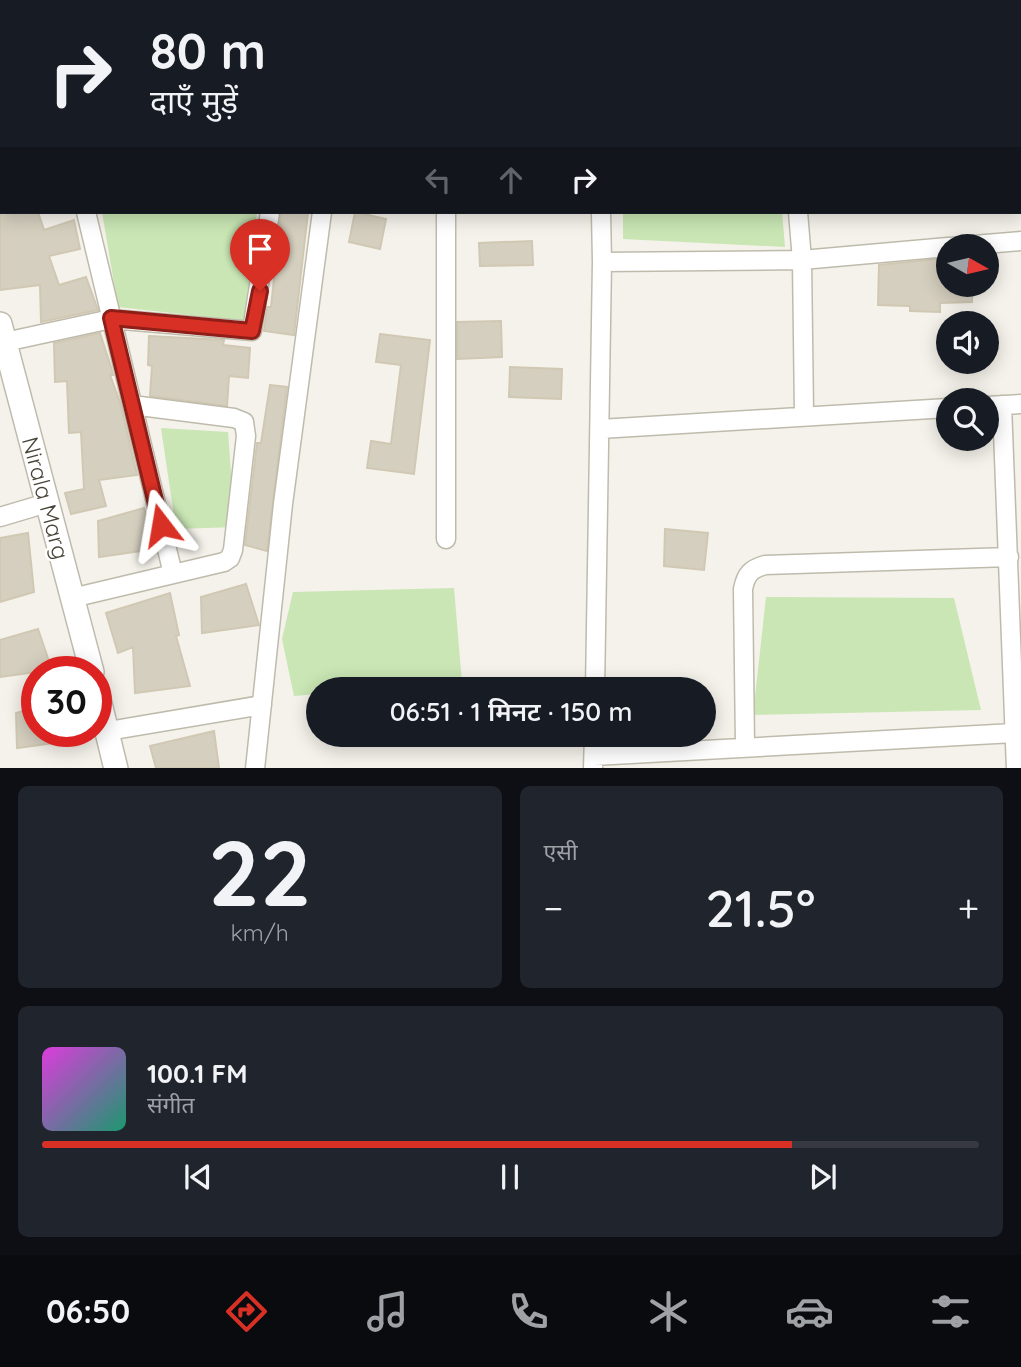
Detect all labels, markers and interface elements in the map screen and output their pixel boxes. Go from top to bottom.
text: 80 m [150,20,266,81]
icon: right [35,28,126,119]
text: दाएँ मुड़ें [150,81,238,121]
icon: left [419,161,457,199]
icon: ahead [492,161,530,199]
icon: right [565,161,603,199]
pin [230,219,290,291]
icon: arrive [241,230,279,268]
north arrow [936,234,999,298]
map controls [936,234,999,451]
button: sound [936,311,999,374]
button: search [936,388,999,451]
street label: Nirala Marg [16,434,76,562]
position arrow [124,488,198,562]
speed limit sign: 30 [21,656,112,747]
text: 06:51 · 1 मिनट · 150 m [390,695,632,728]
text: 22 [208,815,312,929]
text: एसी [544,837,578,866]
text: 21.5° [706,875,815,940]
text: − [544,884,563,932]
text: + [958,884,979,932]
text: km/h [231,918,289,947]
text: 100.1 FM [147,1057,248,1090]
text: संगीत [147,1090,195,1119]
icon: previous [179,1158,217,1196]
icon: pause [491,1158,529,1196]
icon: next [804,1158,842,1196]
icon: directions [222,1287,271,1336]
icon: music [363,1287,412,1336]
icon: phone [504,1287,553,1336]
icon: climate [644,1287,693,1336]
icon: car [785,1287,834,1336]
icon: filters [926,1287,975,1336]
text: 06:50 [46,1291,130,1331]

